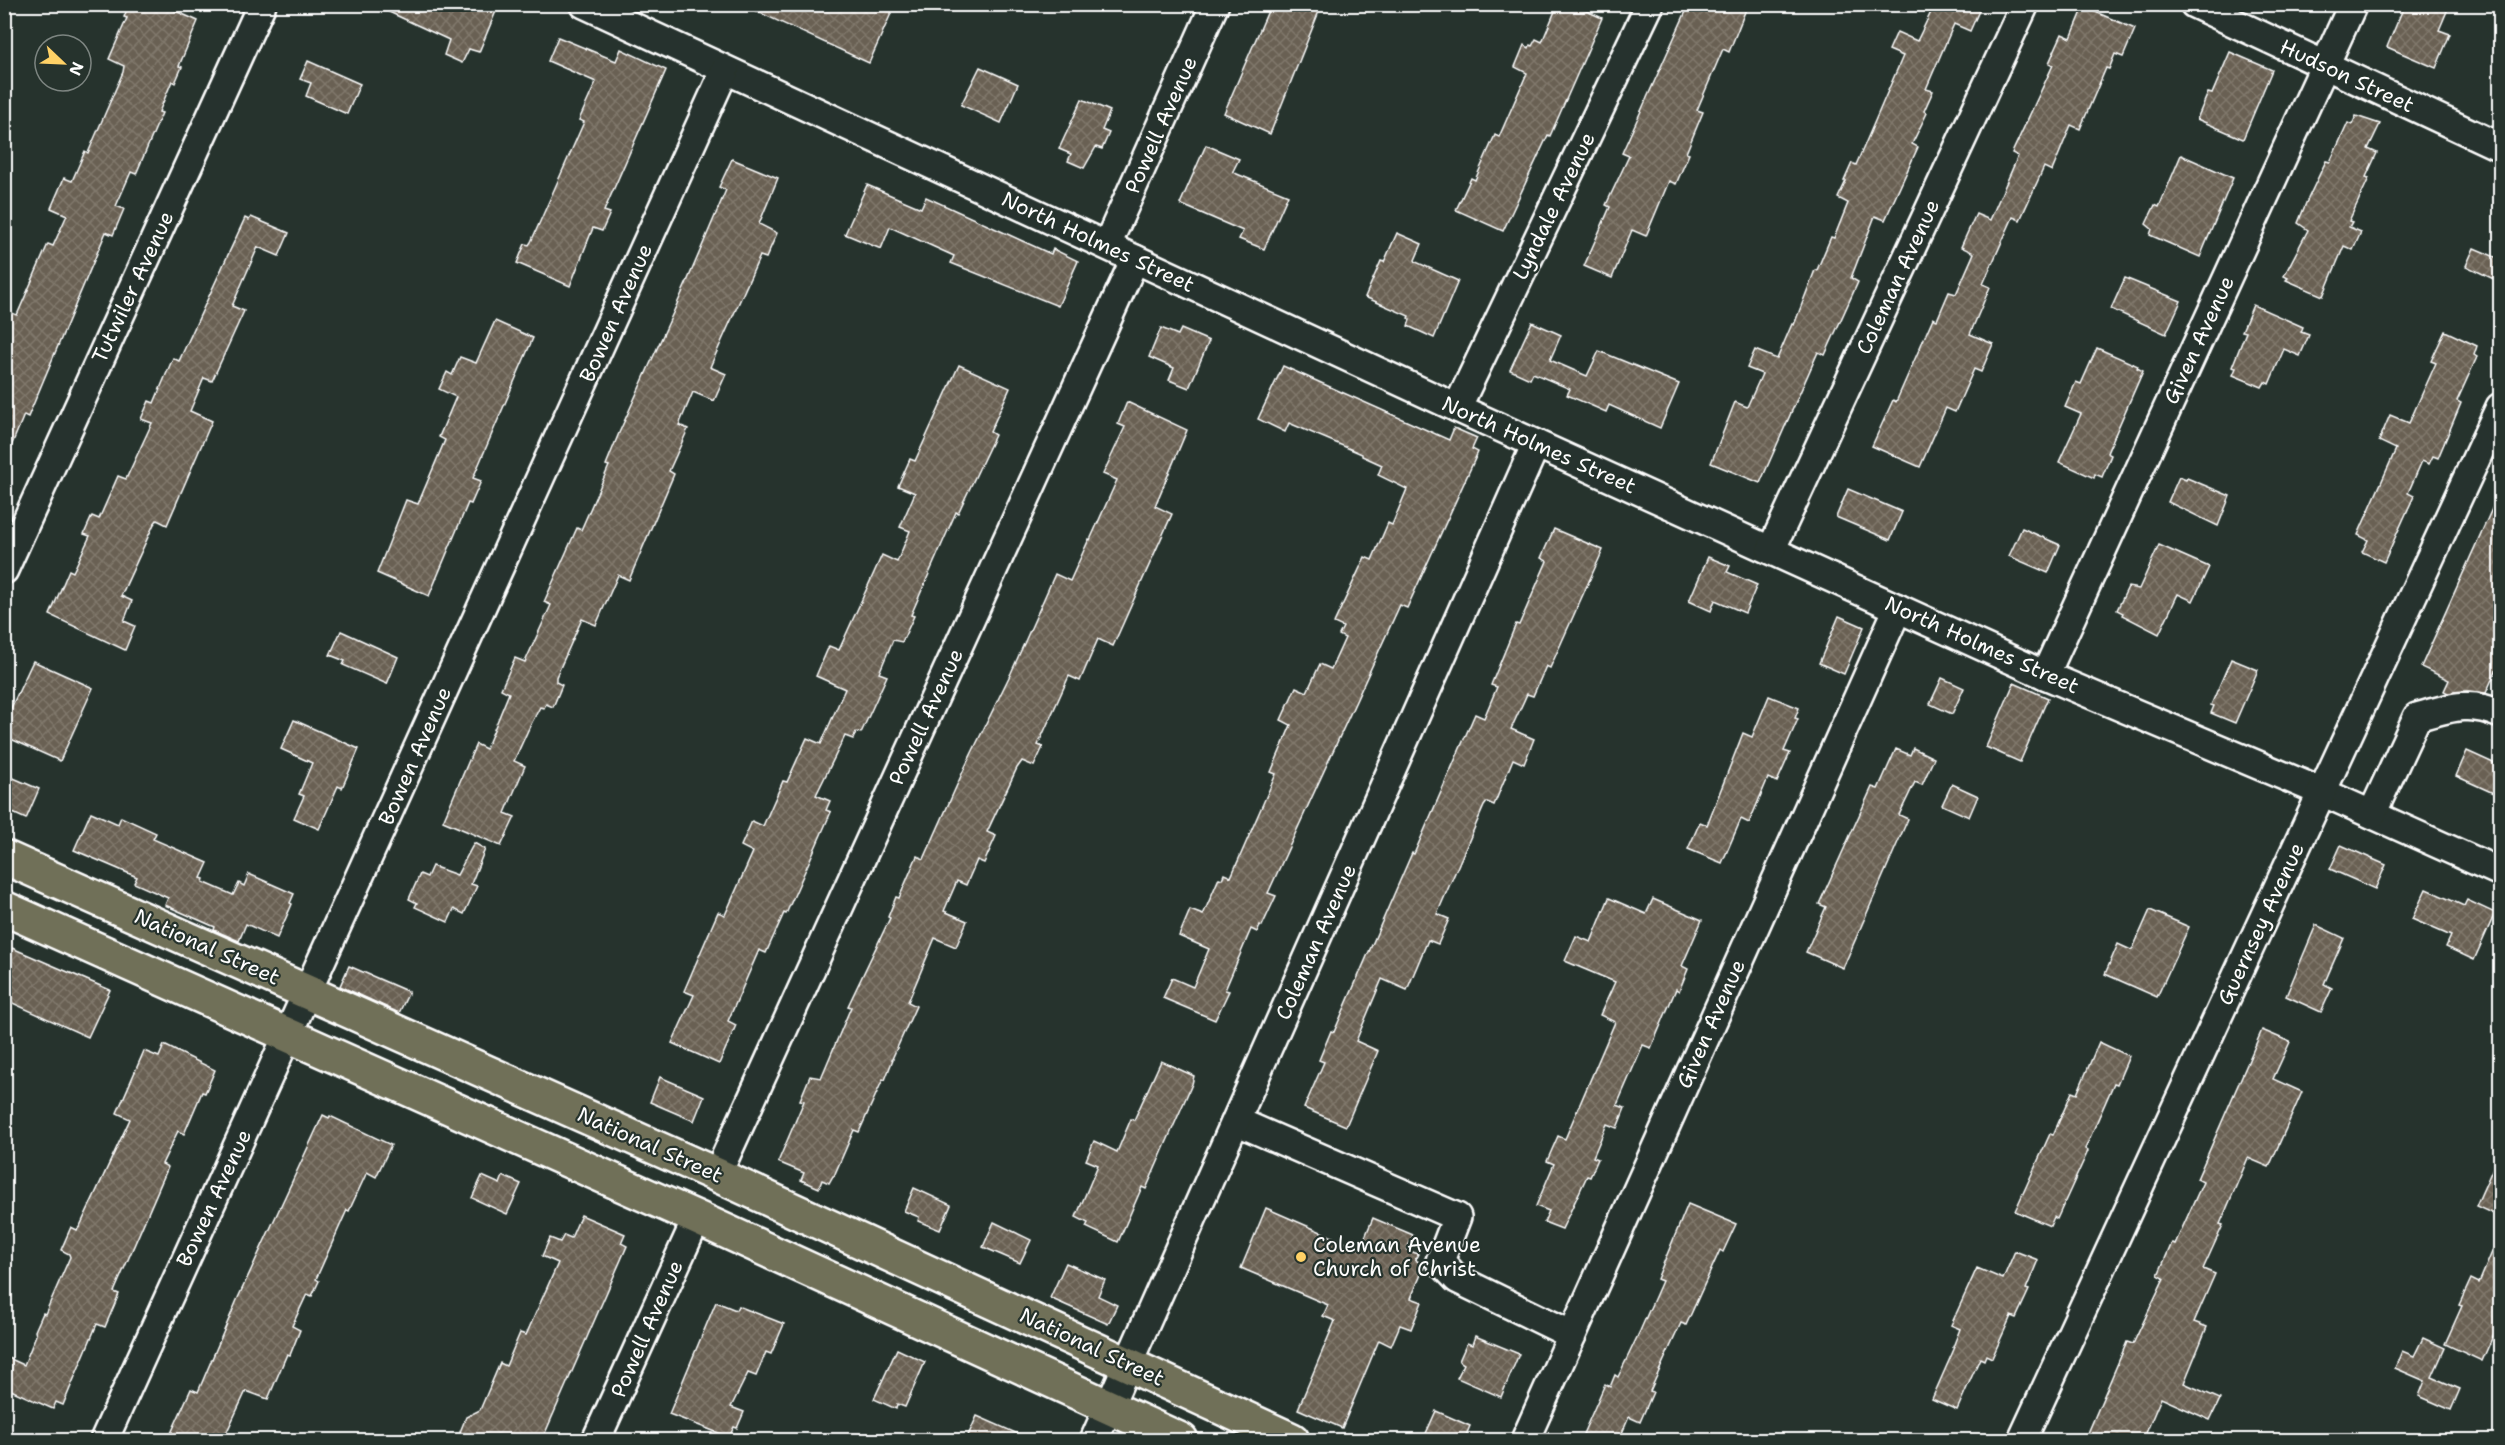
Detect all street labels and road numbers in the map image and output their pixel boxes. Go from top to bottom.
street label: Hudson Street [2275,33,2419,119]
street label: Powell Avenue [1118,52,1204,198]
street label: Lyndale Avenue [1506,128,1602,284]
street label: North Holmes Street [997,185,1199,299]
street label: Coleman Avenue [1850,195,1946,359]
street label: Tutwiler Avenue [86,207,180,367]
street label: Bowen Avenue [573,239,659,387]
street label: Given Avenue [2157,271,2241,409]
street label: North Holmes Street [1438,390,1640,500]
street label: North Holmes Street [1881,590,2083,700]
street label: Powell Avenue [882,644,970,790]
street label: Bowen Avenue [372,682,458,830]
street label: Guernsey Avenue [2211,838,2311,1010]
street label: Coleman Avenue [1269,860,1363,1024]
street label: National Street [130,902,284,992]
street label: Given Avenue [1670,955,1752,1093]
street label: National Street [573,1100,727,1190]
street label: Bowen Avenue [170,1125,258,1271]
street label: Powell Avenue [604,1256,690,1402]
street label: National Street [1015,1301,1169,1393]

